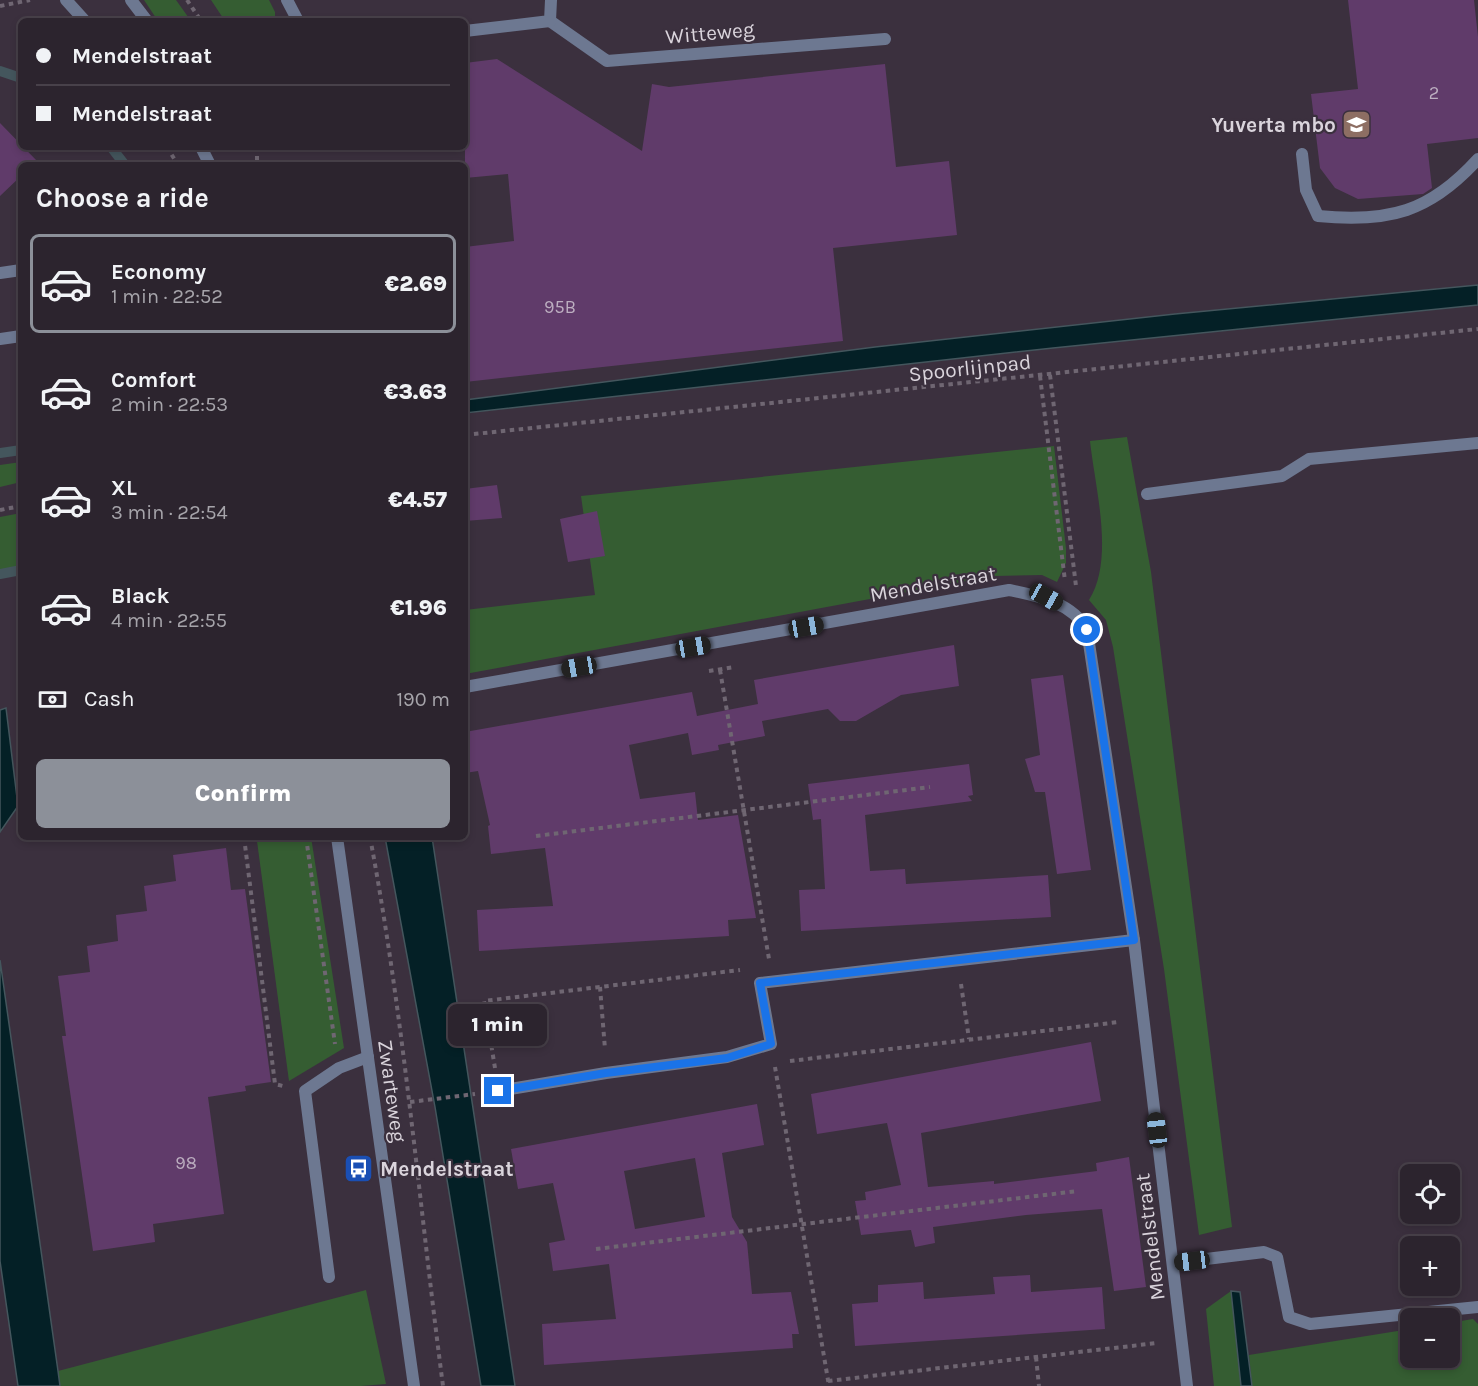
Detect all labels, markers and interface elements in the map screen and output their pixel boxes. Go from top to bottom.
street label: Witteweg [664,17,756,49]
text: Mendelstraat [72,43,212,69]
house number: 2 [1429,82,1439,104]
text: Mendelstraat [72,101,212,127]
school or university icon: Yuverta mbo [1341,109,1373,141]
place label: Yuverta mbo [1211,113,1336,137]
text: Choose a ride [36,182,209,214]
icon: car [39,257,93,311]
text: Economy [111,259,206,285]
text: €2.69 [385,271,447,297]
text: 1 min · 22:52 [111,285,223,308]
house number: 95B [544,296,576,318]
street label: Spoorlijnpad [907,350,1033,386]
icon: car [39,365,93,419]
text: Comfort [111,367,196,393]
text: €3.63 [384,379,447,405]
text: 2 min · 22:53 [111,393,228,416]
icon: car [39,473,93,527]
text: XL [111,475,137,501]
text: €4.57 [388,487,447,513]
text: 3 min · 22:54 [111,501,228,524]
street label: Mendelstraat [868,561,998,607]
car [1026,580,1066,614]
icon: car [39,581,93,635]
text: Black [111,583,170,609]
text: €1.96 [390,595,447,621]
text: 4 min · 22:55 [111,609,227,632]
car [787,615,825,639]
route start [1073,616,1100,643]
car [674,635,712,659]
car [560,655,598,679]
icon: cash [36,683,69,716]
text: Cash [84,686,134,712]
text: 190 m [396,688,450,711]
button: Confirm [36,759,450,828]
callout: 1 min [448,1004,548,1046]
text: 1 min [471,1013,524,1036]
street label: Zwarteweg [373,1038,411,1144]
route end [484,1077,511,1104]
car [1146,1111,1168,1149]
house number: 98 [175,1152,197,1174]
bus stop icon: Mendelstraat [343,1153,375,1185]
place label: Mendelstraat [380,1157,513,1181]
map controls [1400,1164,1460,1368]
button: locate [1400,1164,1460,1224]
street label: Mendelstraat [1130,1172,1170,1302]
button: + [1400,1236,1460,1296]
car [1173,1250,1211,1272]
button: − [1400,1308,1460,1368]

